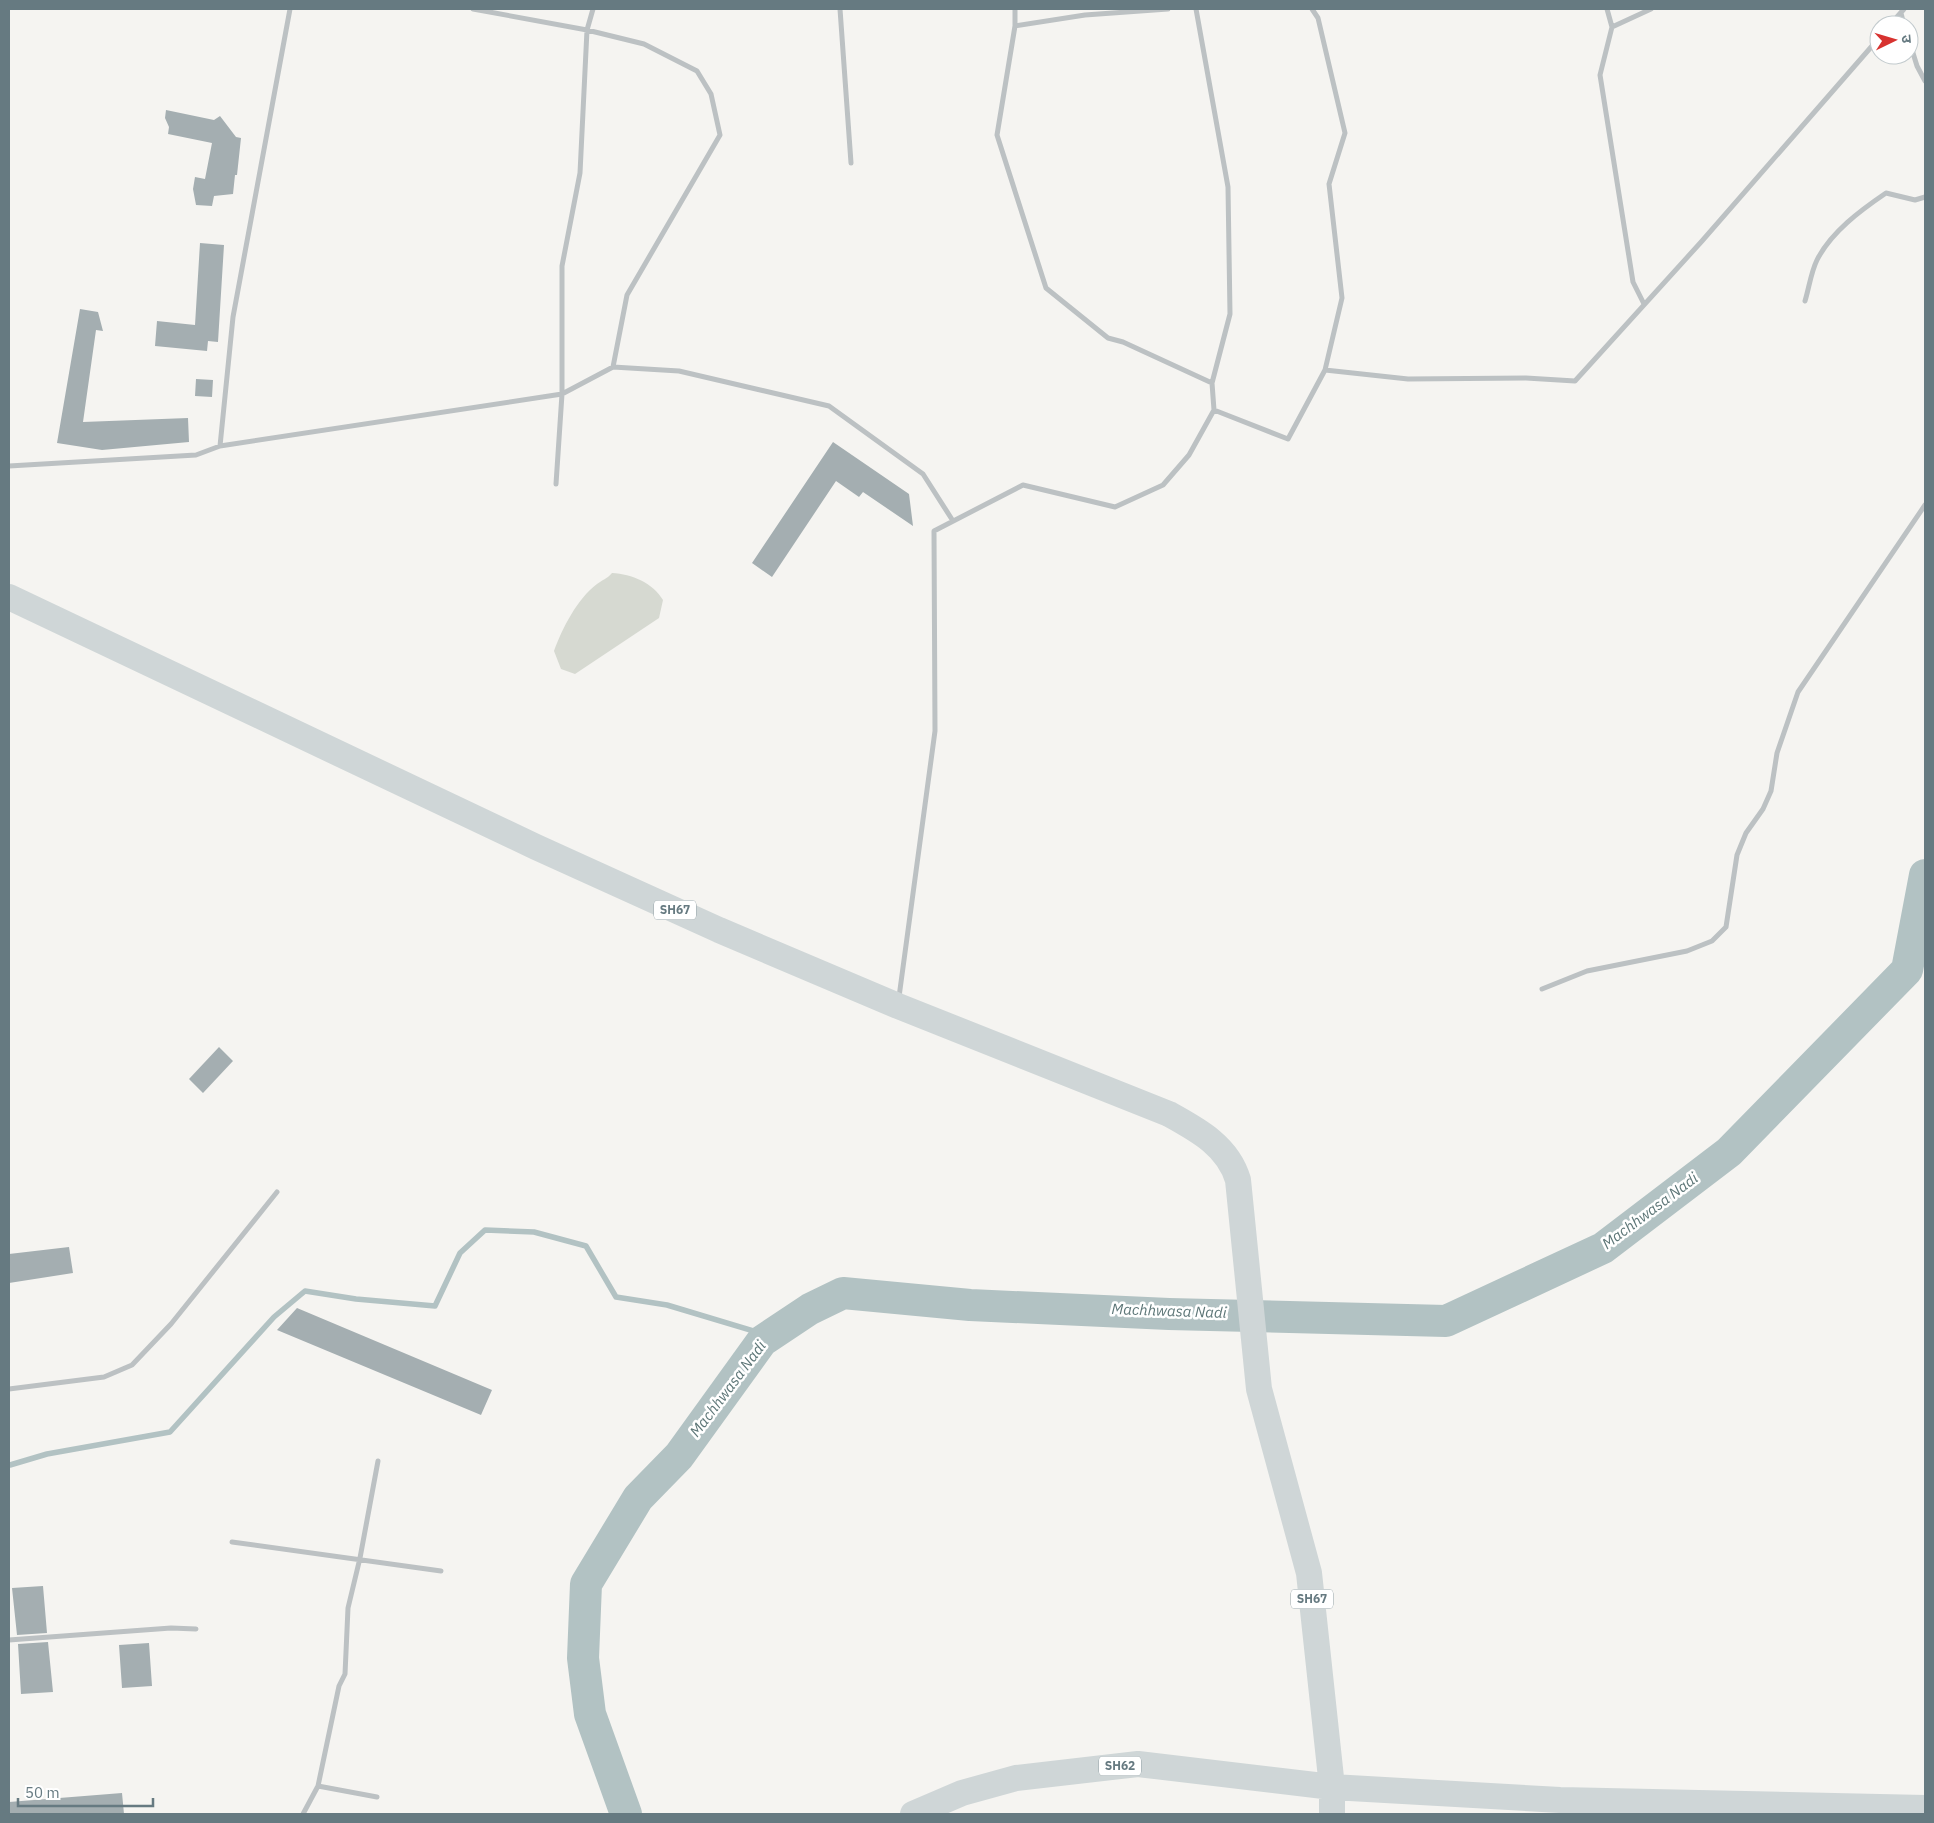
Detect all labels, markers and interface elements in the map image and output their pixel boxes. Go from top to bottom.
north arrow [1869,15,1919,65]
text: उ [1898,34,1916,45]
road number: SH67 [654,900,696,920]
water label: Machhwasa Nadi [1598,1168,1702,1253]
water label: Machhwasa Nadi [1111,1299,1227,1322]
water label: Machhwasa Nadi [685,1337,770,1440]
road number: SH67 [1291,1590,1333,1608]
road number: SH62 [1099,1756,1141,1775]
scale bar [18,1776,152,1808]
text: 50 m [25,1783,60,1802]

